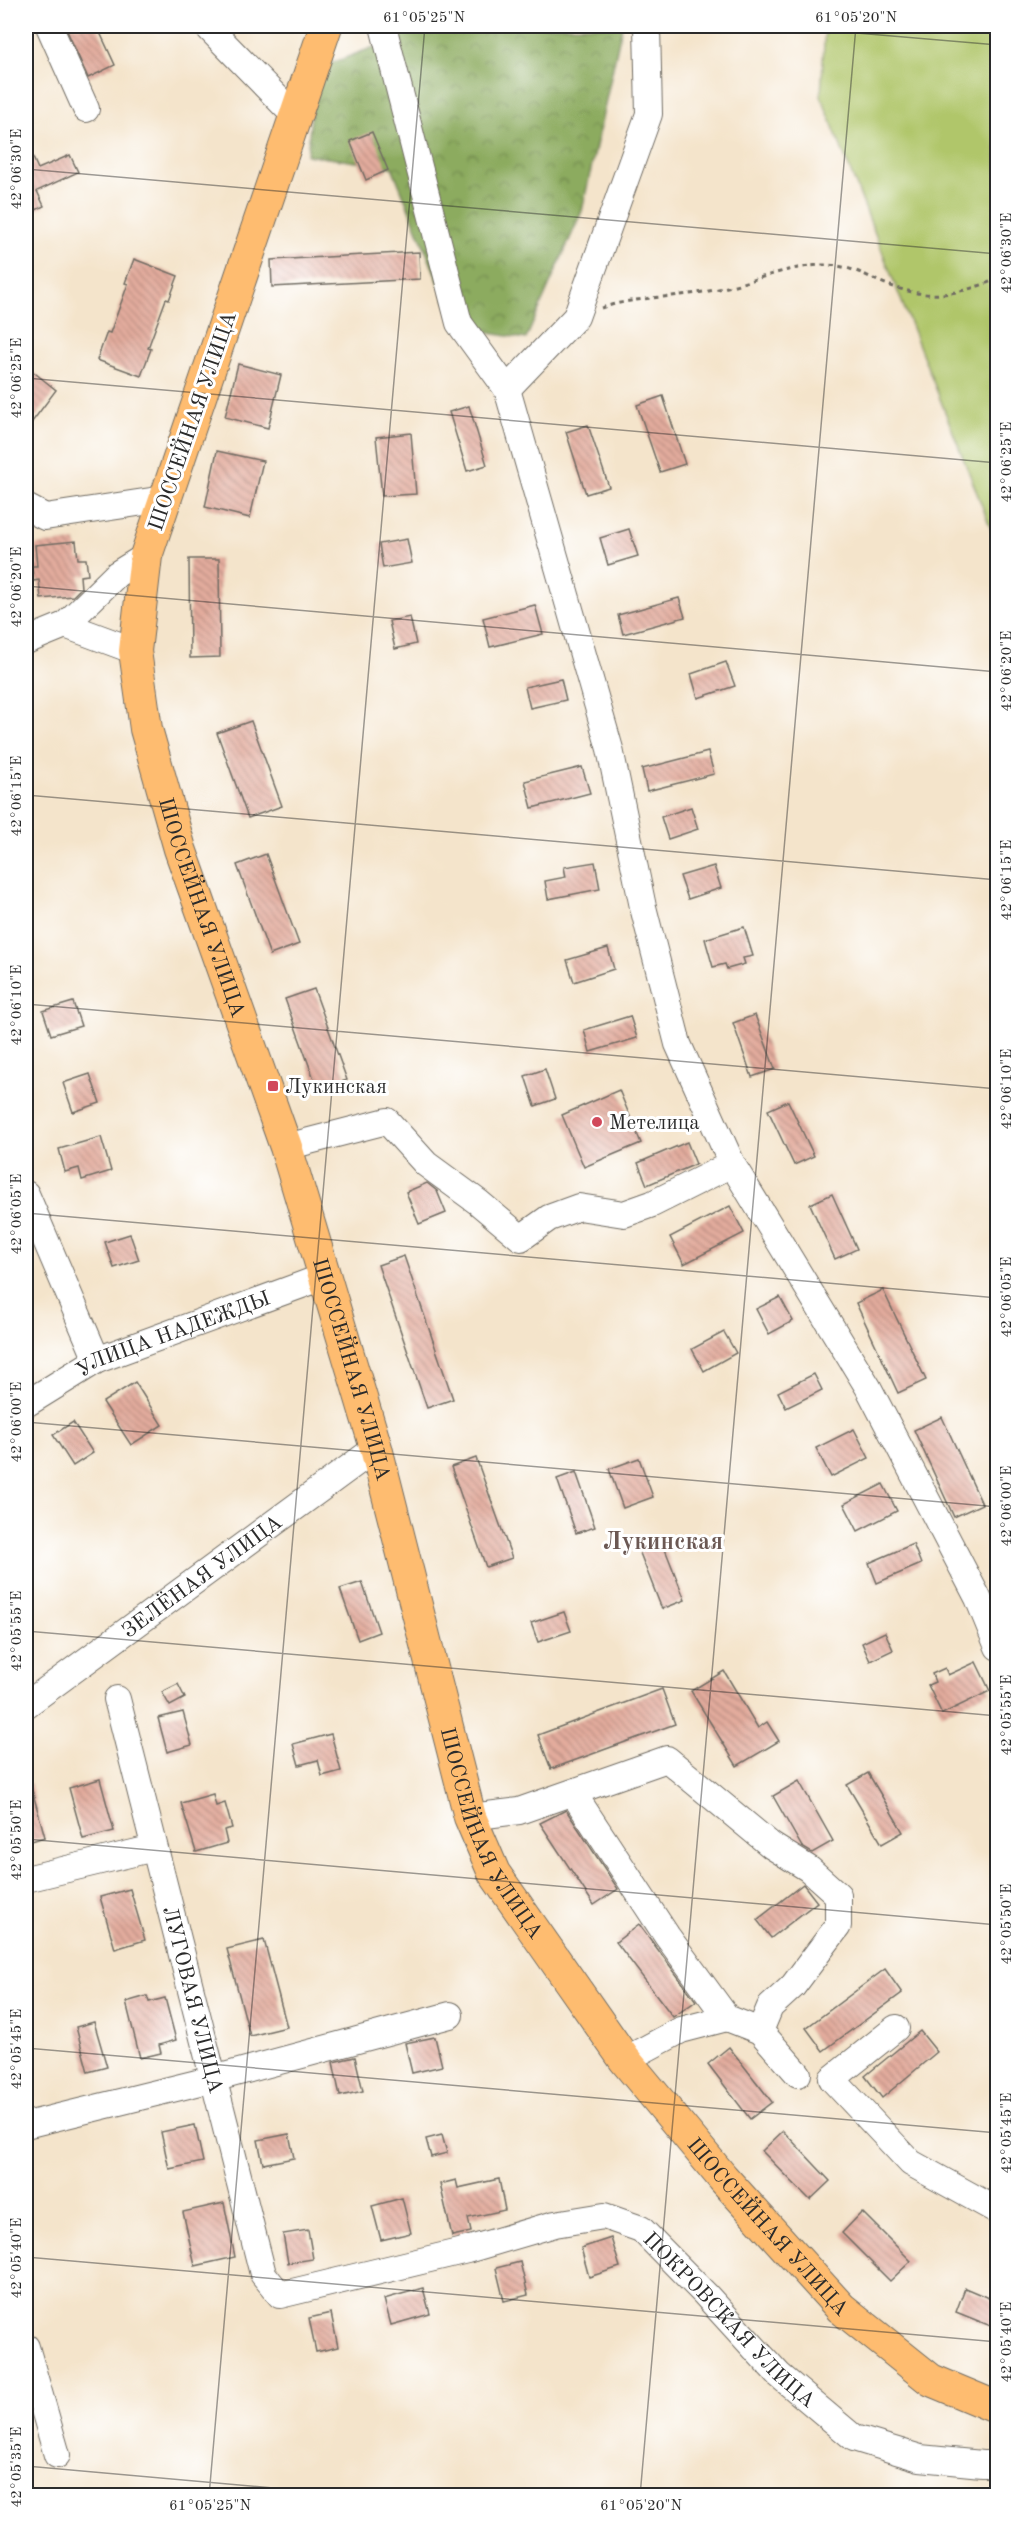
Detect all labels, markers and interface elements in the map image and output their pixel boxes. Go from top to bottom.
text: 61°05'25"N [383,11,465,26]
text: 61°05'20"N [815,11,897,26]
text: 42°06'30"E [10,129,25,209]
text: 42°06'30"E [1000,213,1015,293]
street label: ШОССЕЙНАЯ УЛИЦА [141,307,241,534]
text: 42°06'25"E [10,338,25,418]
text: 42°06'25"E [1000,422,1015,502]
text: 42°06'20"E [10,547,25,627]
text: 42°06'20"E [1000,631,1015,711]
text: 42°06'15"E [10,756,25,836]
street label: ШОССЕЙНАЯ УЛИЦА [154,795,248,1020]
text: 42°06'15"E [1000,840,1015,920]
text: 42°06'10"E [10,965,25,1045]
text: 42°06'10"E [1000,1049,1015,1129]
place label: Лукинская [285,1077,387,1098]
marker: Лукинская [266,1079,280,1093]
place label: Метелица [609,1113,700,1134]
marker: Метелица [590,1115,604,1129]
text: 42°06'05"E [10,1174,25,1254]
street label: ШОССЕЙНАЯ УЛИЦА [308,1256,393,1483]
text: 42°06'05"E [1000,1257,1015,1337]
street label: УЛИЦА НАДЕЖДЫ [73,1288,273,1382]
text: 42°06'00"E [10,1382,25,1462]
text: 42°06'00"E [1000,1466,1015,1546]
street label: ЗЕЛЁНАЯ УЛИЦА [119,1512,286,1643]
district label: Лукинская [603,1531,723,1555]
text: 42°05'55"E [10,1591,25,1671]
text: 42°05'55"E [1000,1675,1015,1755]
street label: ШОССЕЙНАЯ УЛИЦА [436,1725,546,1943]
text: 42°05'50"E [10,1800,25,1880]
text: 42°05'50"E [1000,1884,1015,1964]
street label: ЛУГОВАЯ УЛИЦА [158,1904,226,2095]
text: 42°05'45"E [10,2009,25,2089]
text: 42°05'45"E [1000,2093,1015,2173]
street label: ШОССЕЙНАЯ УЛИЦА [682,2134,852,2321]
text: 42°05'40"E [10,2218,25,2298]
street label: ПОКРОВСКАЯ УЛИЦА [639,2229,818,2412]
text: 42°05'40"E [1000,2302,1015,2382]
text: 42°05'35"E [10,2427,25,2507]
text: 61°05'25"N [169,2499,251,2514]
text: 61°05'20"N [600,2499,682,2514]

